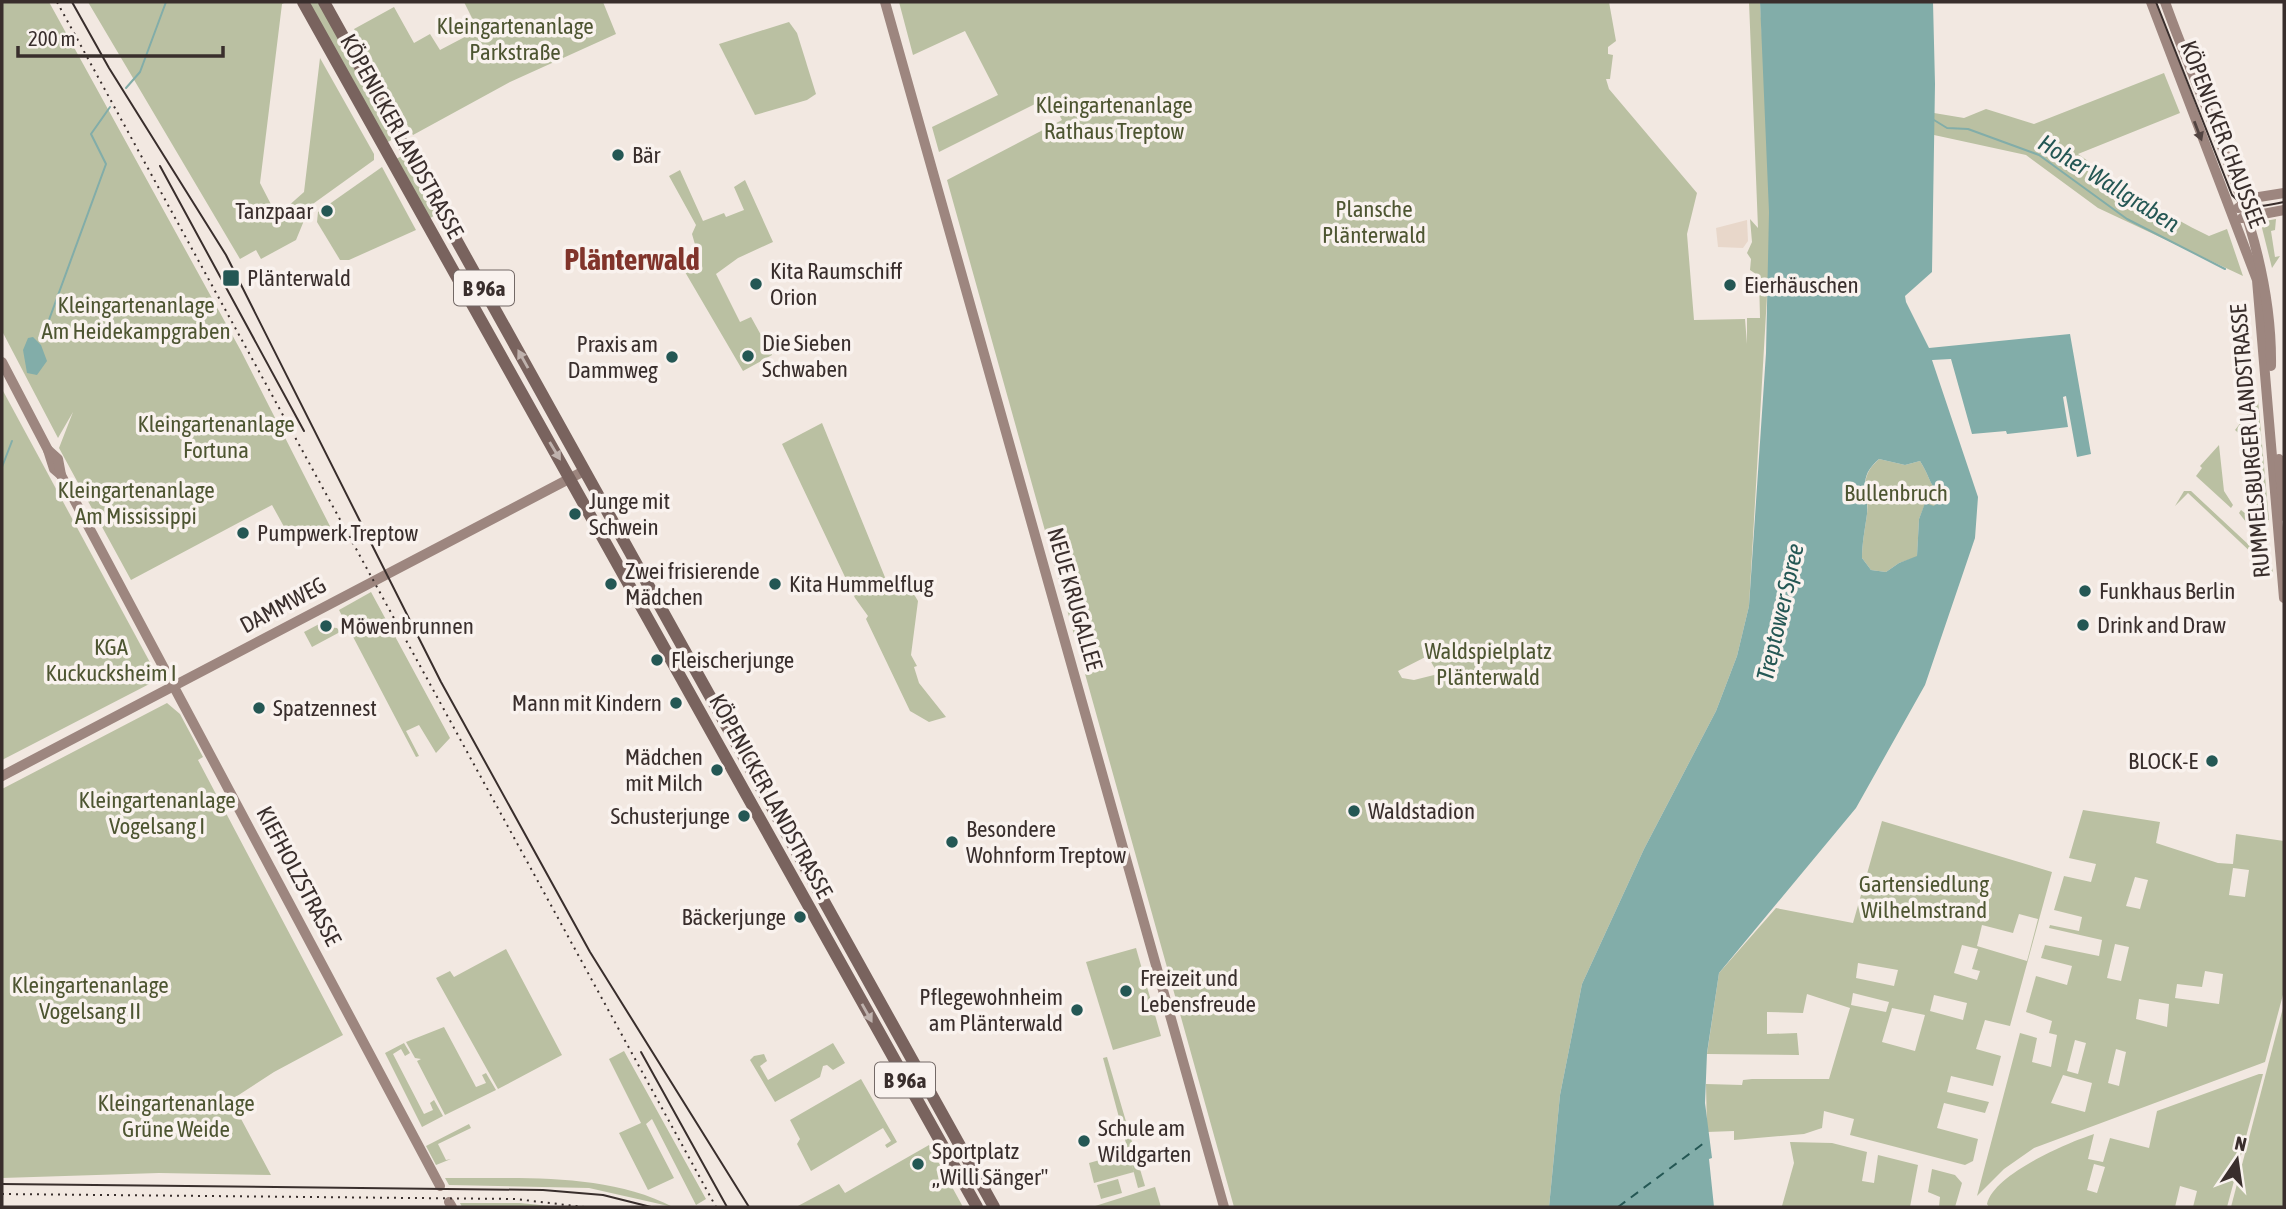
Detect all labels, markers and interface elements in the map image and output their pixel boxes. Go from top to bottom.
park label: Kleingartenanlage Parkstraße [436,13,594,65]
scale bar [18,14,222,58]
text: 200 m [28,26,76,50]
street label: KÖPENICKER LANDSTRASSE [335,30,469,243]
street label: KÖPENICKER CHAUSSEE [2175,37,2271,231]
park label: Kleingartenanlage Rathaus Treptow [1035,92,1193,144]
one-way arrow [2193,120,2204,141]
water label: Hoher Wallgraben [2034,129,2185,237]
place label: Bär [632,142,662,168]
marker: Bär [610,147,626,163]
park label: Plansche Plänterwald [1322,196,1426,248]
place label: Tanzpaar [235,198,314,224]
marker: Tanzpaar [319,203,335,219]
district label: Plänterwald [564,242,700,276]
place label: Kita Raumschiff Orion [770,258,903,310]
place label: Plänterwald [247,265,351,291]
marker: Plänterwald [221,268,241,288]
road number: B 96a [454,270,514,306]
place label: Eierhäuschen [1744,272,1859,298]
marker: Kita Raumschiff Orion [748,276,764,292]
marker: Eierhäuschen [1722,277,1738,293]
park label: Kleingartenanlage Am Heidekampgraben [41,292,231,344]
street label: RUMMELSBURGER LANDSTRASSE [2225,303,2275,579]
place label: Die Sieben Schwaben [762,330,852,382]
place label: Praxis am Dammweg [567,331,658,383]
marker: Die Sieben Schwaben [740,348,756,364]
one-way arrow [517,349,529,368]
marker: Praxis am Dammweg [664,349,680,365]
park label: Kleingartenanlage Fortuna [137,411,295,463]
one-way arrow [548,441,561,460]
park label: Kleingartenanlage Am Mississippi [57,477,215,529]
park label: Bullenbruch [1844,480,1948,506]
place label: Junge mit Schwein [589,488,670,540]
marker: Junge mit Schwein [567,506,583,522]
place label: Pumpwerk Treptow [257,520,418,546]
marker: Pumpwerk Treptow [235,525,251,541]
street label: NEUE KRUGALLEE [1042,525,1108,673]
water label: Treptower Spree [1751,541,1809,683]
place label: Zwei frisierende Mädchen [625,558,760,610]
place label: Kita Hummelflug [789,571,934,597]
street label: DAMMWEG [236,572,330,638]
marker: Zwei frisierende Mädchen [603,576,619,592]
marker: Kita Hummelflug [767,576,783,592]
place label: Funkhaus Berlin [2099,578,2235,604]
marker: Funkhaus Berlin [2077,583,2093,599]
place label: Drink and Draw [2097,612,2226,638]
place label: Möwenbrunnen [340,613,474,639]
marker: Drink and Draw [2075,617,2091,633]
marker: Möwenbrunnen [318,618,334,634]
park label: KGA Kuckucksheim I [45,634,177,686]
park label: Waldspielplatz Plänterwald [1425,638,1551,690]
place label: Fleischerjunge [671,647,794,673]
marker: Fleischerjunge [649,652,665,668]
place label: Mann mit Kindern [512,690,662,716]
street label: KÖPENICKER LANDSTRASSE [704,690,838,903]
place label: Spatzennest [273,695,377,721]
marker: Mann mit Kindern [668,695,684,711]
marker: Spatzennest [251,700,267,716]
place label: Mädchen mit Milch [625,744,703,796]
place label: BLOCK-E [2128,748,2198,774]
marker: BLOCK-E [2204,753,2220,769]
marker: Mädchen mit Milch [709,762,725,778]
park label: Kleingartenanlage Vogelsang I [78,787,236,839]
place label: Waldstadion [1368,798,1475,824]
street label: KIEFHOLZSTRASSE [251,802,347,950]
place label: Schusterjunge [610,803,730,829]
marker: Waldstadion [1346,803,1362,819]
marker: Schusterjunge [736,808,752,824]
place label: Besondere Wohnform Treptow [966,816,1127,868]
marker: Besondere Wohnform Treptow [944,834,960,850]
park label: Gartensiedlung Wilhelmstrand [1859,871,1989,923]
place label: Bäckerjunge [682,904,786,930]
marker: Bäckerjunge [792,909,808,925]
place label: Freizeit und Lebensfreude [1140,965,1256,1017]
park label: Kleingartenanlage Vogelsang II [11,972,169,1024]
marker: Freizeit und Lebensfreude [1118,983,1134,999]
place label: Pflegewohnheim am Plänterwald [919,984,1063,1036]
marker: Pflegewohnheim am Plänterwald [1069,1002,1085,1018]
one-way arrow [861,1003,873,1022]
road number: B 96a [875,1062,935,1098]
park label: Kleingartenanlage Grüne Weide [97,1090,255,1142]
place label: Schule am Wildgarten [1098,1115,1191,1167]
north arrow [2202,1125,2272,1195]
text: N [2233,1131,2249,1155]
marker: Schule am Wildgarten [1076,1133,1092,1149]
place label: Sportplatz „Willi Sänger" [932,1138,1048,1190]
marker: Sportplatz „Willi Sänger" [910,1156,926,1172]

